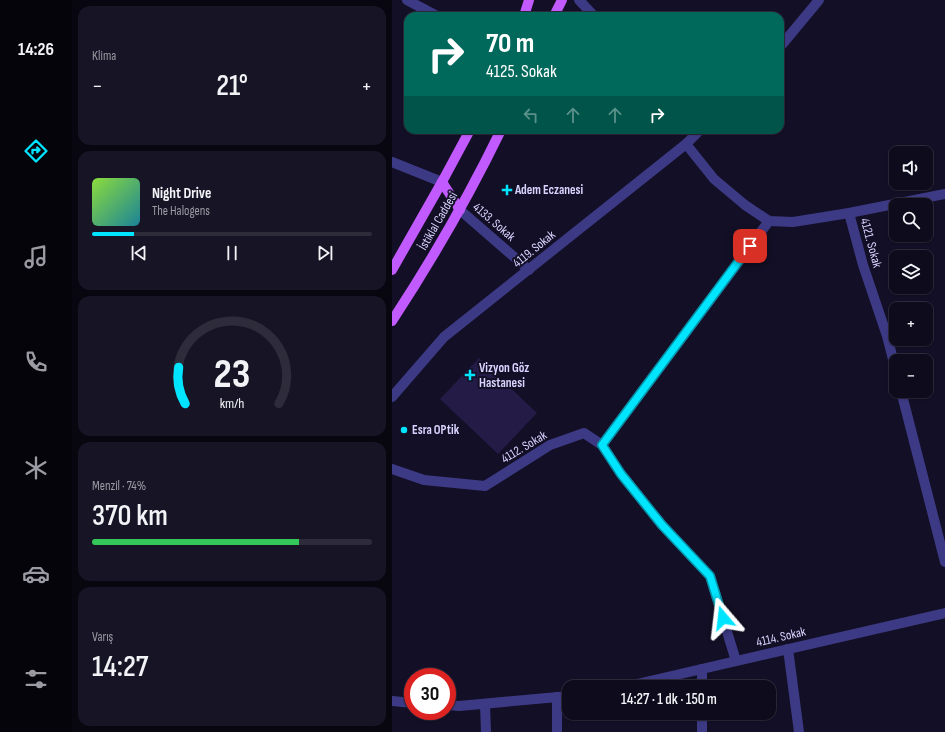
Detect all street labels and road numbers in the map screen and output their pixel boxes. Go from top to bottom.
street label: İstiklal Caddesi [414,188,461,253]
street label: 4133. Sokak [469,199,519,245]
street label: 4121. Sokak [857,216,885,270]
street label: 4119. Sokak [509,227,559,271]
street label: 4112. Sokak [498,427,550,467]
street label: 4114. Sokak [755,624,807,650]

